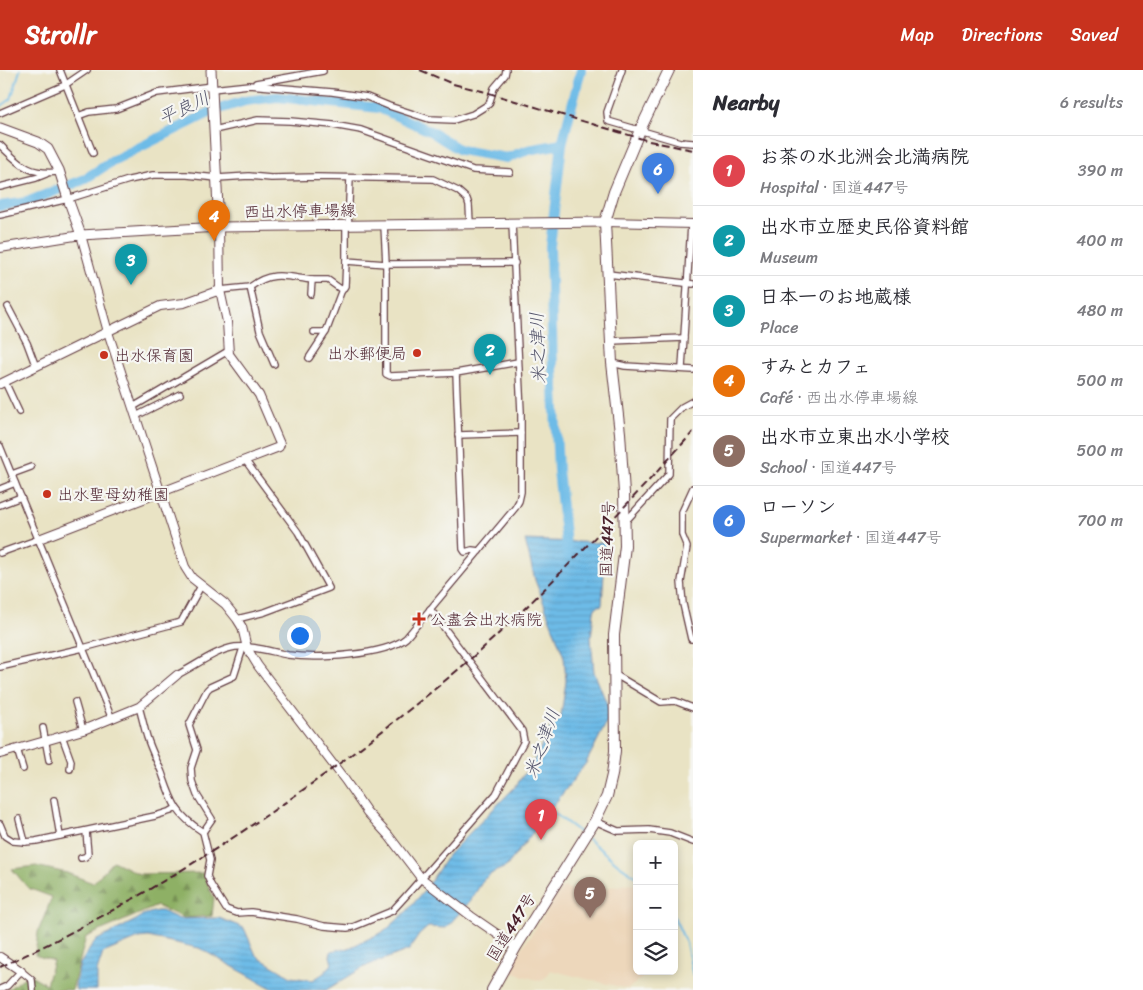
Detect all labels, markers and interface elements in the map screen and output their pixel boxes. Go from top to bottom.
text: Strollr [25,14,96,56]
text: Map [901,19,934,51]
text: Directions [962,19,1043,51]
text: Saved [1071,19,1118,51]
water label: 平良川 [153,82,215,134]
text: Nearby [713,84,779,122]
text: 6 results [1060,88,1123,117]
text: お茶の水北洲会北満病院 [760,140,969,173]
pin: 6 [642,153,674,194]
text: 1 [726,156,732,185]
text: 390 m [1078,156,1123,185]
text: Hospital · 国道447号 [760,173,908,202]
street label: 西出水停車場線 [244,196,356,226]
pin: 4 [198,200,230,241]
text: 出水市立歴史民俗資料館 [760,210,969,243]
text: 2 [724,226,734,255]
text: 400 m [1076,226,1123,255]
text: Museum [760,243,818,272]
pin: 3 [115,244,147,285]
text: 日本一のお地蔵様 [760,280,912,313]
text: 3 [725,296,733,325]
text: 480 m [1077,296,1123,325]
water label: 米之津川 [521,311,555,385]
text: Place [760,313,799,342]
pin: 2 [474,334,506,375]
place label: 出水郵便局 [327,339,407,368]
place label: 出水保育園 [114,341,194,370]
marker: 出水郵便局 [411,347,423,359]
marker: 出水保育園 [98,349,110,361]
text: すみとカフェ [760,350,871,383]
text: 4 [724,366,734,395]
text: 500 m [1077,366,1123,395]
text: Café · 西出水停車場線 [760,383,918,412]
text: 出水市立東出水小学校 [760,420,950,453]
text: 5 [724,436,734,465]
text: 500 m [1077,436,1123,465]
text: School · 国道447号 [760,453,897,482]
place label: 出水聖母幼稚園 [57,480,169,509]
marker: 出水聖母幼稚園 [41,488,53,500]
text: ローソン [760,490,836,523]
street label: 国道447号 [591,500,623,578]
text: 6 [724,506,734,535]
text: 700 m [1077,506,1123,535]
text: Supermarket · 国道447号 [760,523,942,552]
place label: 公盡会出水病院 [430,605,542,634]
marker: 公盡会出水病院 [412,612,426,626]
your location [287,623,313,649]
water label: 米之津川 [515,704,569,782]
pin: 1 [525,799,557,840]
map controls [633,840,678,975]
button: + [633,840,678,885]
pin: 5 [574,877,606,918]
button: − [633,885,678,930]
street label: 国道447号 [478,887,544,967]
button: layers [633,930,678,975]

